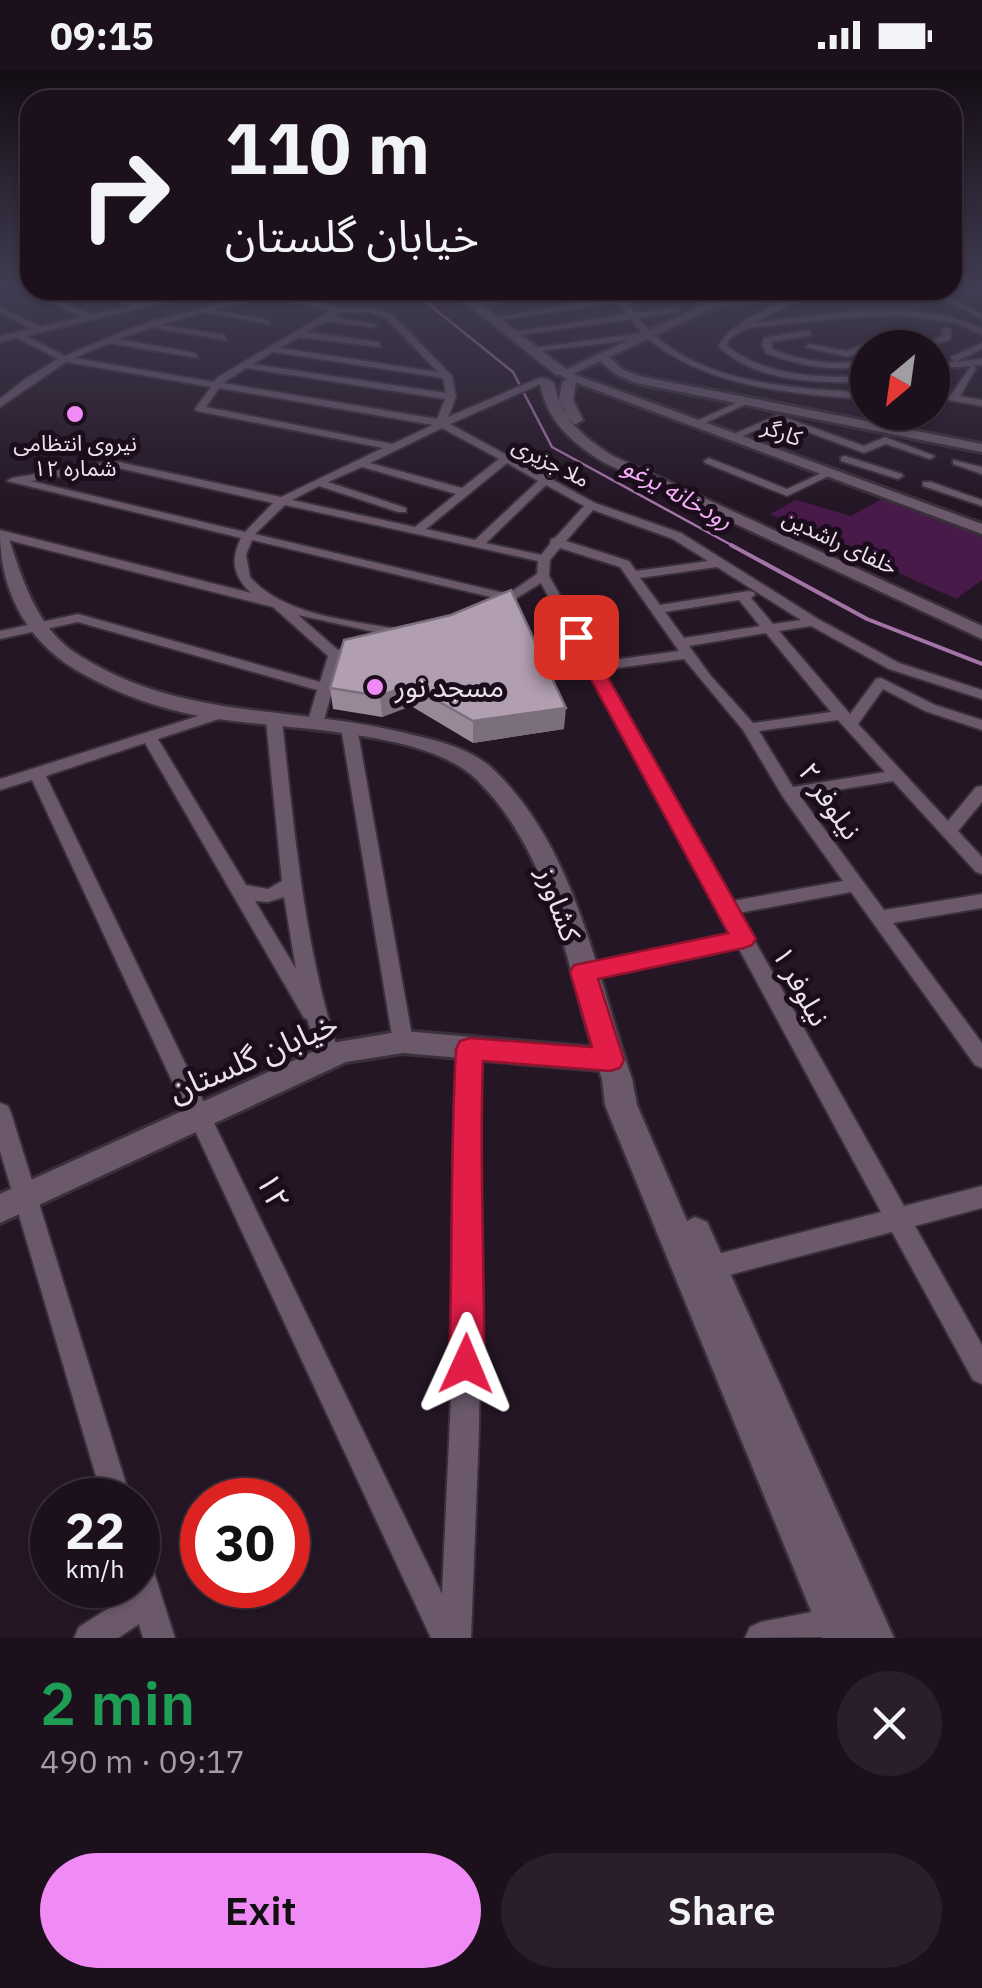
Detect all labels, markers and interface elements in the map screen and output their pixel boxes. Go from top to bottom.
text: 09:15 [50,11,154,60]
text: 110 m [225,102,430,193]
icon: right [60,130,190,260]
text: خیابان گلستان [225,206,479,264]
north arrow [850,330,950,430]
map controls [850,330,950,430]
marker: نیروی انتظامی شماره ۱۲ [64,403,86,425]
street label: کارگر [757,411,807,452]
place label: نیروی انتظامی شماره ۱۲ [13,428,137,482]
street label: ملا جزیری [508,430,595,493]
water label: رودخانه یرغو [618,449,739,536]
street label: خلفای راشدین [778,502,902,581]
pin [534,595,619,680]
icon: arrive [549,610,604,665]
place label: مسجد نور [394,668,504,705]
marker: مسجد نور [364,676,386,698]
street label: نیلوفر ۲ [791,755,870,846]
street label: کشاورز [529,861,590,947]
street label: نیلوفر ۱ [764,939,838,1032]
street label: خیابان گلستان [161,1001,344,1111]
street label: ۱۲ [247,1165,301,1216]
position arrow [414,1312,518,1416]
speed limit sign: 30 [180,1478,310,1608]
text: 22 [65,1498,125,1563]
text: km/h [66,1552,124,1585]
text: 2 min [40,1663,195,1742]
button: close [837,1671,942,1776]
text: 490 m · 09:17 [40,1740,245,1782]
button: Exit [40,1853,481,1968]
button: Share [501,1853,942,1968]

